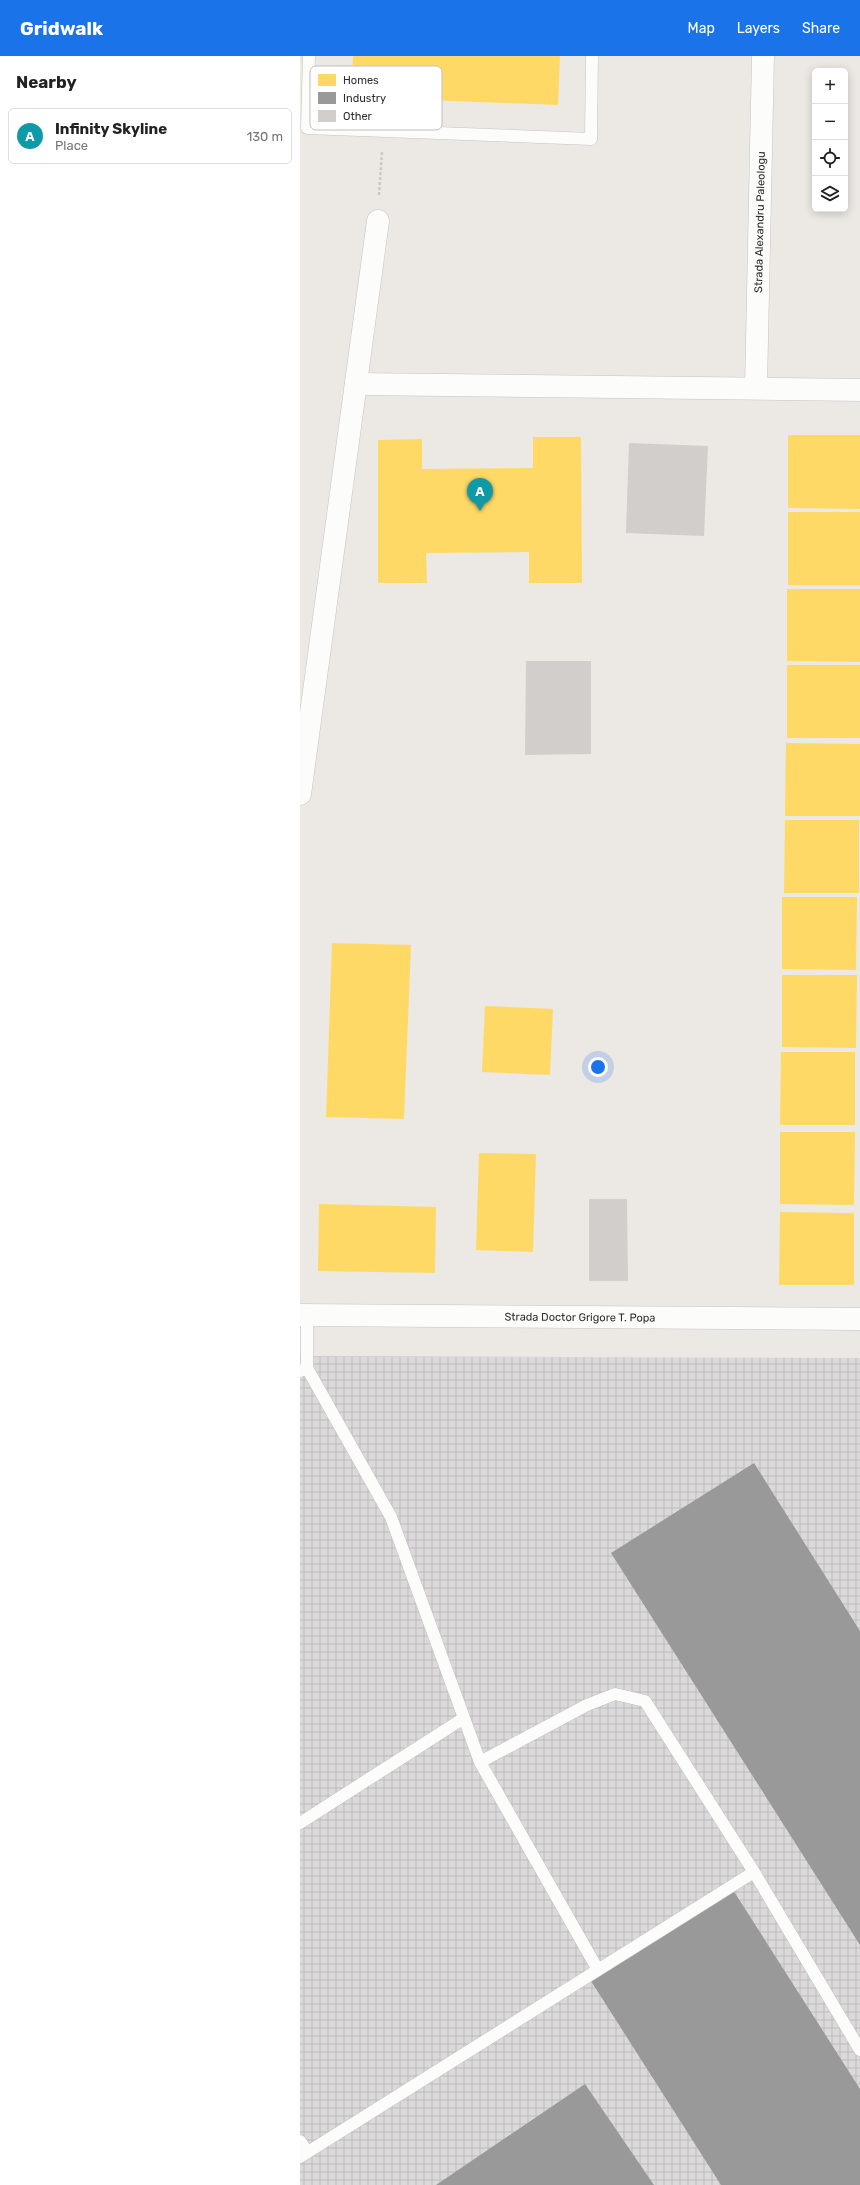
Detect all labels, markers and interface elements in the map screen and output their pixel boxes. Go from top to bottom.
text: Gridwalk [20,17,103,40]
text: Map [688,20,715,37]
text: Layers [737,20,780,37]
text: Share [802,20,840,37]
legend [310,66,442,130]
map controls [812,68,848,212]
button: + [812,68,848,104]
text: Nearby [16,72,77,92]
text: Homes [343,74,379,87]
text: Industry [343,92,386,105]
button: − [812,104,848,140]
text: Other [343,110,373,123]
text: Infinity Skyline [55,120,167,138]
text: A [25,129,35,144]
text: 130 m [247,129,283,144]
text: Place [55,138,88,153]
button: locate [812,140,848,176]
street label: Strada Alexandru Paleologu [752,151,768,293]
button: layers [812,176,848,212]
pin: A [467,478,493,511]
your location [588,1057,608,1077]
street label: Strada Doctor Grigore T. Popa [504,1310,656,1325]

